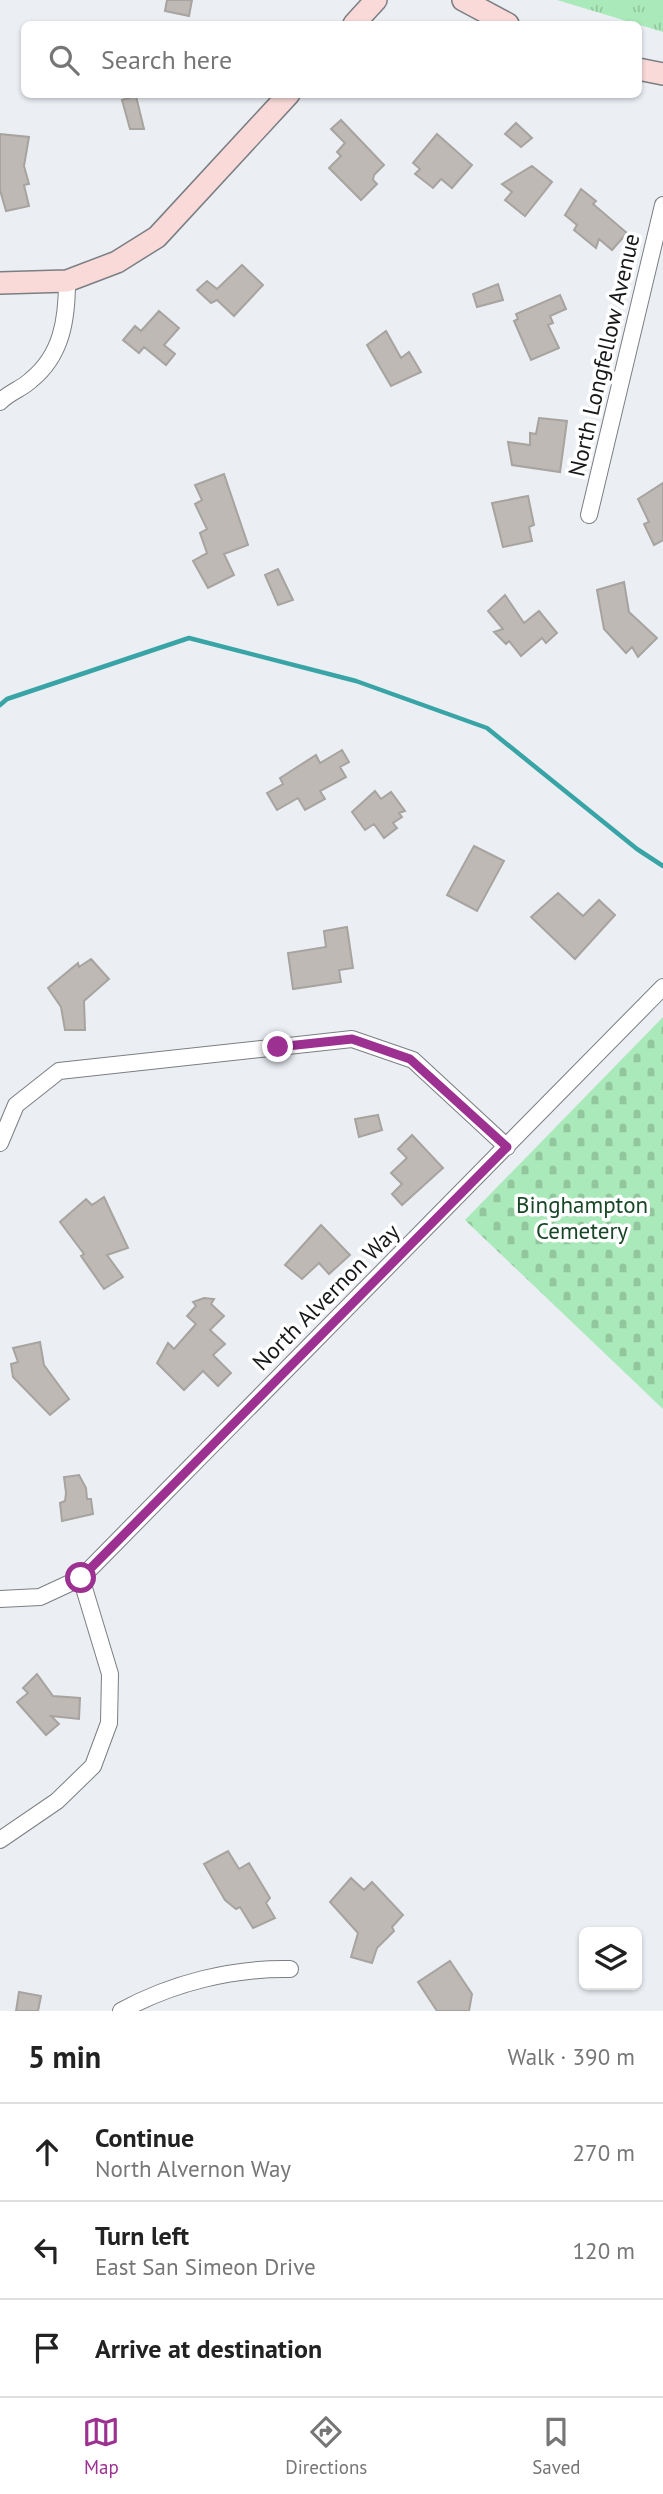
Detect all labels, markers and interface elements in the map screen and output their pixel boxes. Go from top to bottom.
search box [21,21,642,98]
icon: search [45,41,83,79]
text: Search here [101,43,232,76]
street label: North Longfellow Avenue [561,231,646,479]
route end [262,1031,293,1062]
park label: Binghampton Cemetery [516,1190,648,1245]
street label: North Alvernon Way [246,1217,405,1376]
route start [65,1562,96,1593]
map controls [579,1927,642,1990]
button: layers [579,1927,642,1990]
text: 5 min [28,2037,101,2076]
text: Walk · 390 m [508,2042,635,2071]
text: Continue [95,2121,194,2154]
icon: ahead [28,2133,66,2171]
text: 270 m [573,2138,635,2167]
text: North Alvernon Way [95,2154,291,2183]
text: Turn left [95,2219,189,2252]
icon: left [28,2231,66,2269]
text: 120 m [573,2236,635,2265]
text: East San Simeon Drive [95,2252,316,2281]
icon: arrive [28,2329,66,2367]
text: Arrive at destination [95,2332,322,2365]
tab: Map [82,2413,120,2479]
tab: Directions [285,2413,367,2479]
tab: Saved [532,2413,581,2479]

